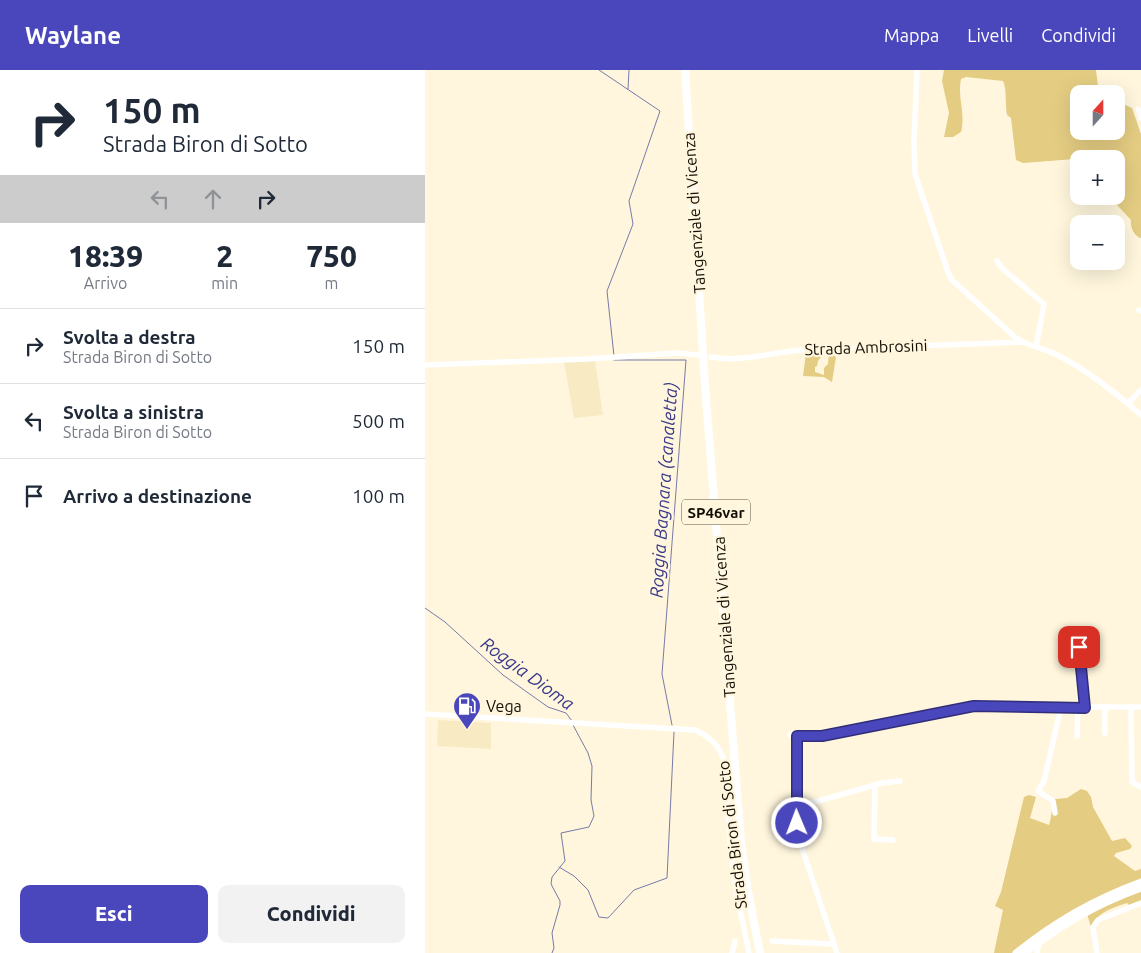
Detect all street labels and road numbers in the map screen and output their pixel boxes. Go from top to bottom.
street label: Tangenziale di Vicenza [679,132,709,294]
street label: Strada Ambrosini [804,336,928,358]
road number: SP46var [682,500,750,524]
street label: Tangenziale di Vicenza [709,536,739,698]
street label: Strada Biron di Sotto [714,760,750,910]

